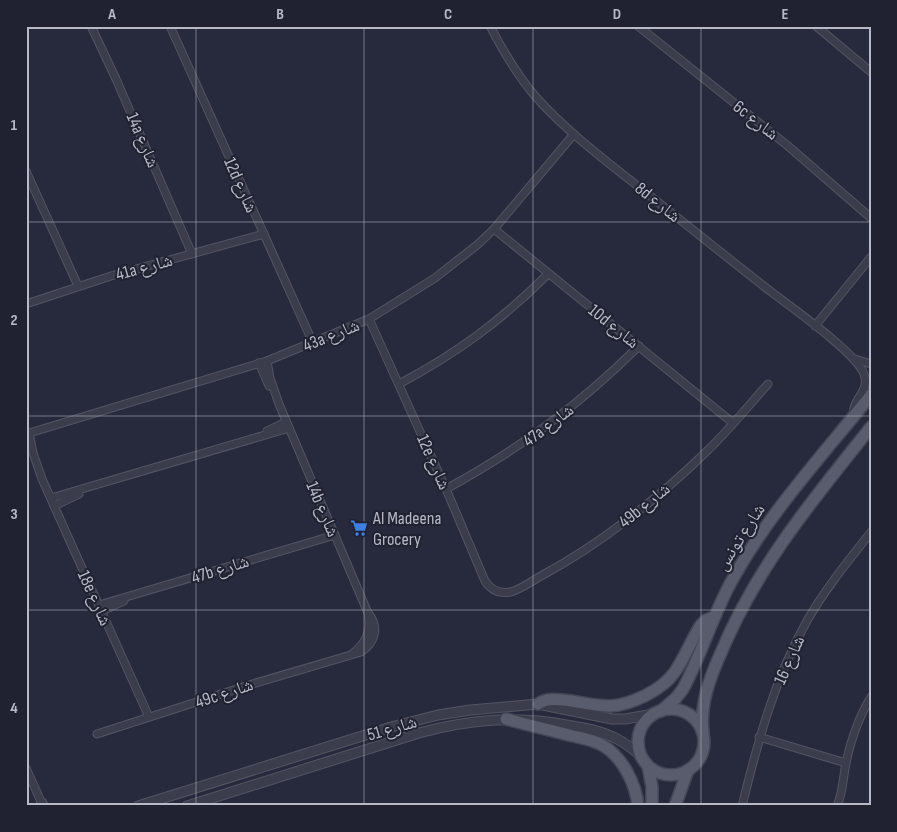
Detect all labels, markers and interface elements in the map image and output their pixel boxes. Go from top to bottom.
text: A [107,5,116,24]
text: B [276,5,284,24]
text: C [444,5,452,24]
text: D [613,5,621,24]
text: E [782,5,789,24]
street label: 6c شارع [729,96,783,145]
street label: 14a شارع [122,109,164,171]
text: 1 [11,116,18,135]
street label: 12d شارع [219,154,262,216]
street label: 8d شارع [631,178,685,227]
street label: 41a شارع [113,250,175,285]
street label: 10d شارع [584,300,643,353]
text: 2 [10,311,18,330]
street label: 43a شارع [300,315,363,356]
street label: 47a شارع [519,399,578,451]
street label: 12e شارع [412,431,455,493]
street label: 14b شارع [301,478,344,540]
street label: 49b شارع [614,478,674,532]
street label: شارع تونس [711,500,770,574]
text: 3 [10,505,18,524]
place label: Al Madeena Grocery [372,508,441,550]
supermarket icon: Al Madeena Grocery [349,518,369,538]
street label: 47b شارع [189,551,252,588]
street label: 18e شارع [73,567,116,629]
street label: شارع 16 [769,633,809,688]
street label: 49c شارع [192,674,256,713]
text: 4 [10,699,18,718]
street label: شارع 51 [365,711,419,746]

